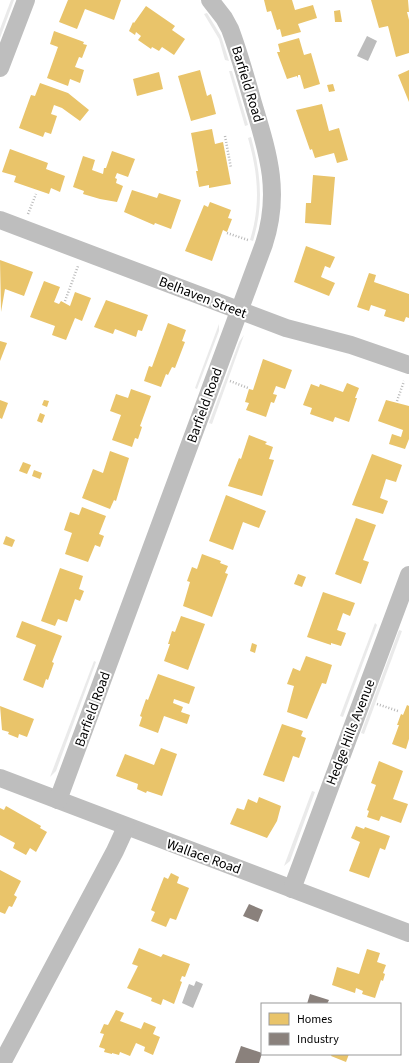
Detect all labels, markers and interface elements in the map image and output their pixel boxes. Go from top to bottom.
street label: Barfield Road [226,44,268,125]
street label: Belhaven Street [156,272,250,324]
street label: Barfield Road [182,365,228,446]
street label: Barfield Road [70,669,116,750]
street label: Hedge Hills Avenue [322,676,380,788]
street label: Wallace Road [164,834,244,880]
legend [261,1003,401,1055]
text: Homes [297,1011,332,1028]
text: Industry [297,1031,339,1048]

